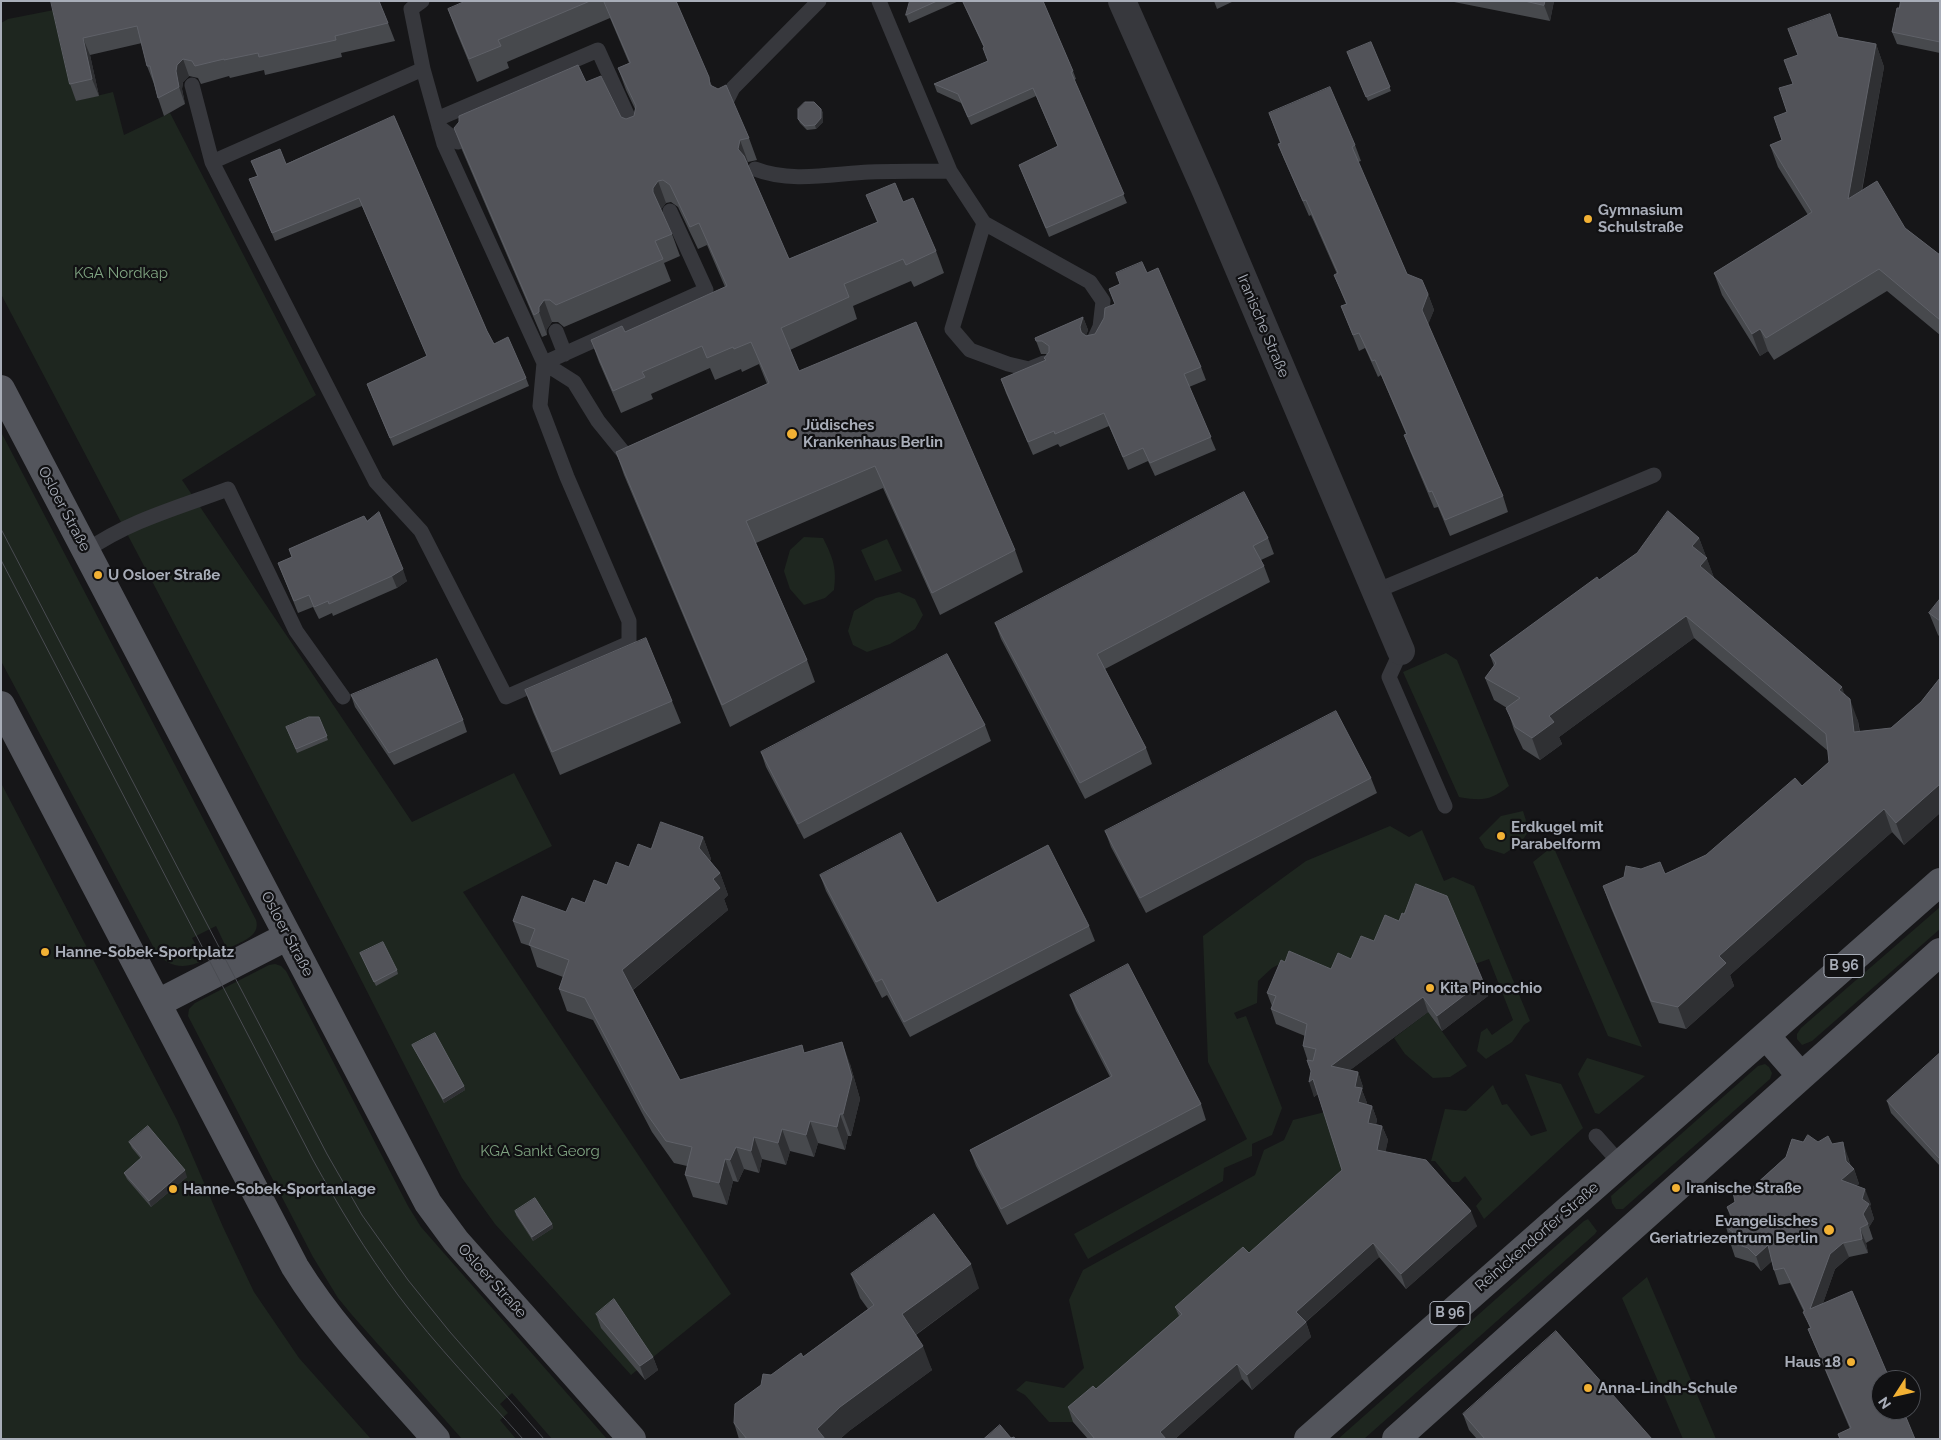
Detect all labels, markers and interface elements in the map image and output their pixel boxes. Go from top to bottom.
place label: Gymnasium Schulstraße [1598,201,1684,236]
marker: Gymnasium Schulstraße [1582,213,1594,225]
park label: KGA Nordkap [74,264,168,282]
street label: Iranische Straße [1233,272,1293,380]
place label: Jüdisches Krankenhaus Berlin [803,416,943,451]
marker: Jüdisches Krankenhaus Berlin [785,427,799,441]
street label: Osloer Straße [34,463,94,555]
place label: U Osloer Straße [108,566,220,584]
marker: U Osloer Straße [92,569,104,581]
place label: Erdkugel mit Parabelform [1511,818,1603,853]
marker: Erdkugel mit Parabelform [1495,830,1507,842]
street label: Osloer Straße [257,888,317,980]
place label: Hanne-Sobek-Sportplatz [55,943,234,961]
marker: Hanne-Sobek-Sportplatz [39,946,51,958]
road number: B 96 [1824,954,1864,978]
place label: Kita Pinocchio [1440,979,1542,997]
marker: Kita Pinocchio [1424,982,1436,994]
park label: KGA Sankt Georg [480,1142,600,1160]
street label: Reinickendorfer Straße [1472,1179,1602,1295]
place label: Iranische Straße [1686,1179,1802,1197]
place label: Hanne-Sobek-Sportanlage [183,1180,376,1198]
marker: Iranische Straße [1670,1182,1682,1194]
marker: Hanne-Sobek-Sportanlage [167,1183,179,1195]
place label: Evangelisches Geriatriezentrum Berlin [1649,1212,1818,1247]
marker: Evangelisches Geriatriezentrum Berlin [1822,1223,1836,1237]
street label: Osloer Straße [454,1240,530,1322]
road number: B 96 [1430,1302,1470,1325]
place label: Haus 18 [1785,1353,1841,1371]
marker: Haus 18 [1845,1356,1857,1368]
north arrow [1871,1370,1921,1420]
place label: Anna-Lindh-Schule [1598,1379,1737,1397]
marker: Anna-Lindh-Schule [1582,1382,1594,1394]
text: N [1875,1394,1894,1412]

